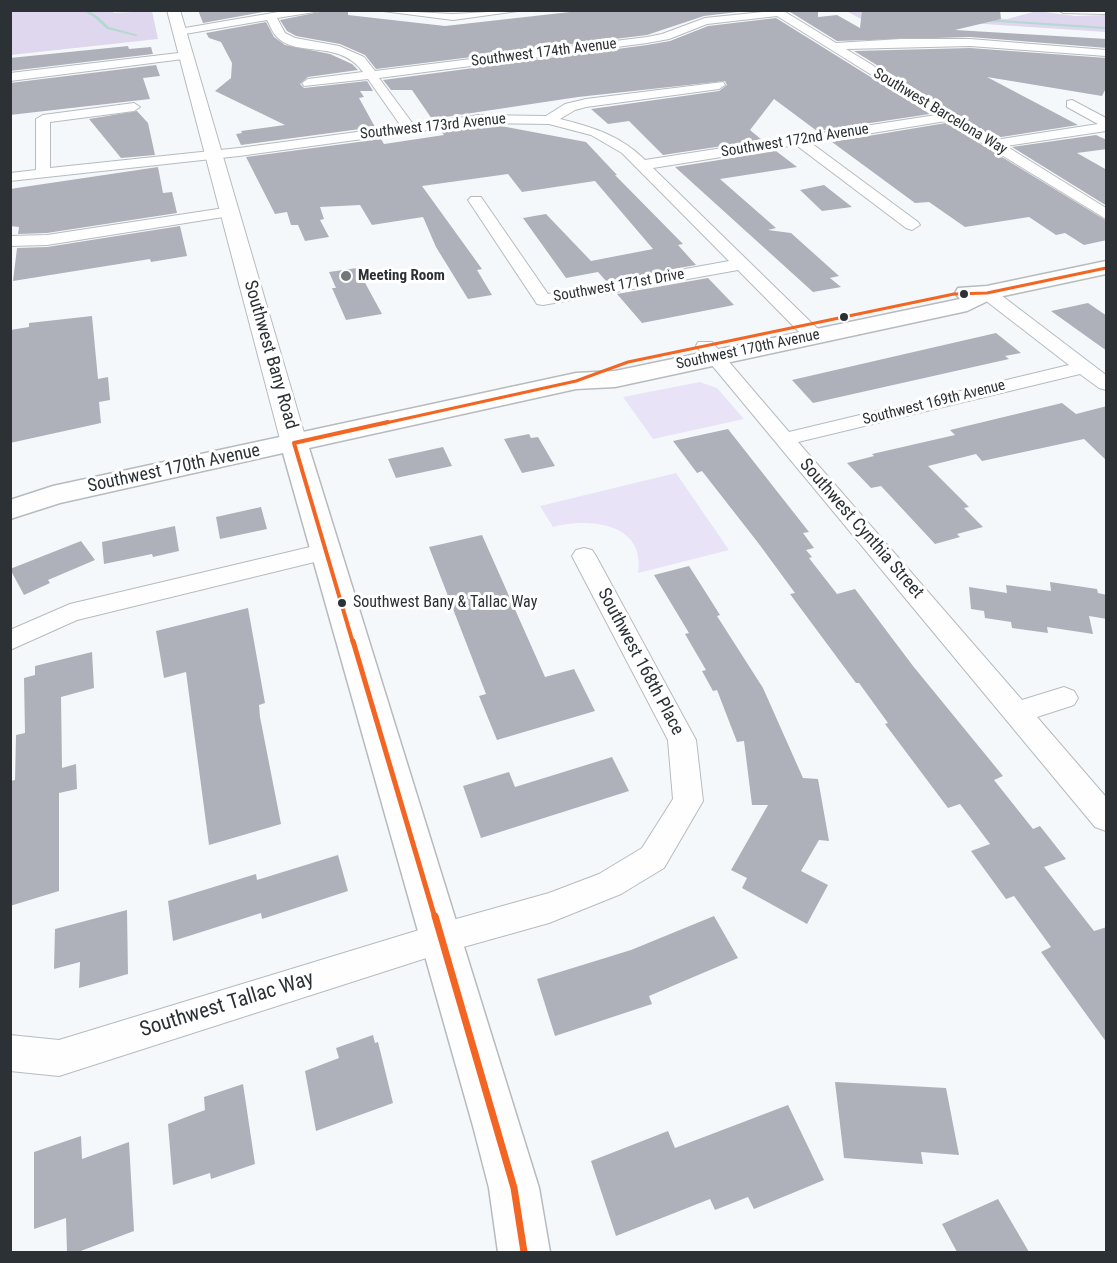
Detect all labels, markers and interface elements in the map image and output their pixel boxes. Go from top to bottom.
street label: Southwest 174th Avenue [470,35,618,71]
street label: Southwest Barcelona Way [870,65,1010,159]
street label: Southwest 173rd Avenue [359,110,507,144]
street label: Southwest 172nd Avenue [720,120,870,162]
street label: Southwest 171st Drive [552,266,686,306]
place label: Meeting Room [358,267,445,285]
marker: Meeting Room [339,269,353,283]
street label: Southwest Bany Road [238,278,302,432]
unlabelled marker [958,288,970,300]
unlabelled marker [838,311,850,323]
street label: Southwest 170th Avenue [675,326,821,374]
street label: Southwest 169th Avenue [861,377,1007,429]
street label: Southwest 170th Avenue [86,440,262,498]
street label: Southwest Cynthia Street [794,455,928,603]
street label: Southwest 168th Place [592,585,688,739]
place label: Southwest Bany & Tallac Way [353,593,537,613]
marker: Southwest Bany & Tallac Way [336,597,348,609]
street label: Southwest Tallac Way [137,967,317,1043]

